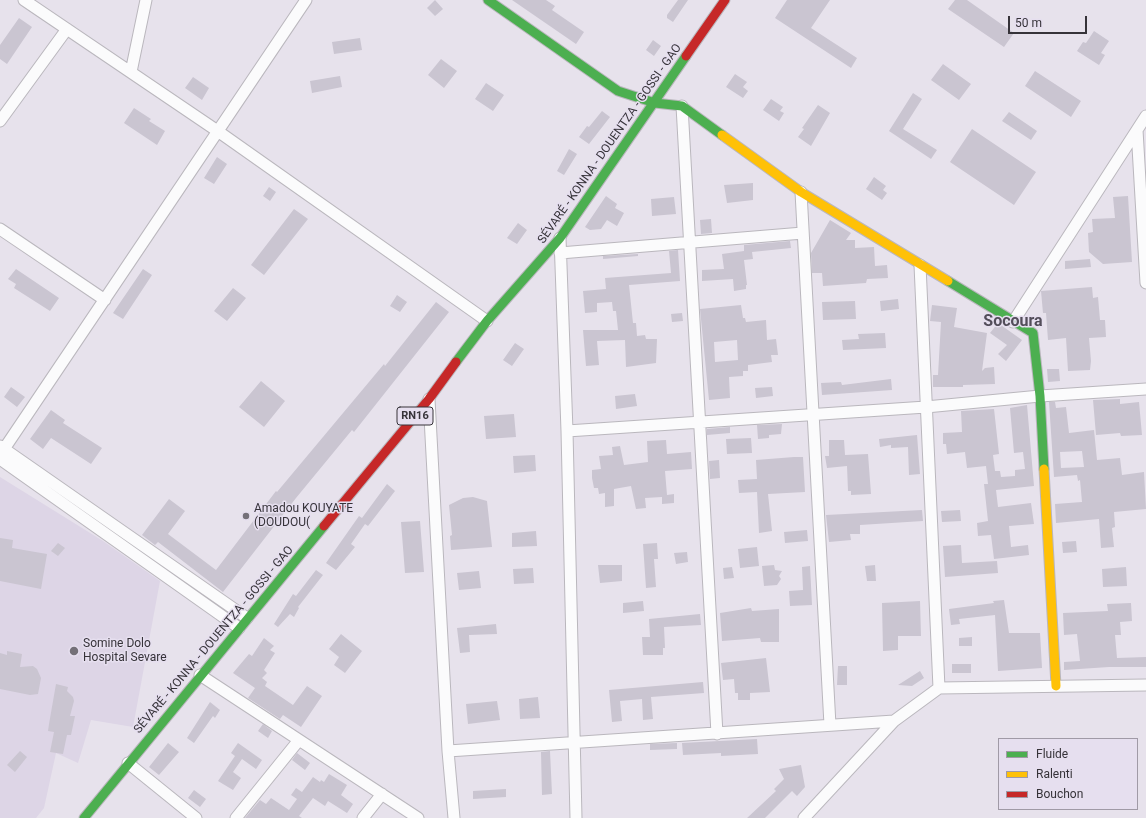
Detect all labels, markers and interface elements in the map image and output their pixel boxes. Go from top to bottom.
scale bar [1010,8,1089,34]
text: 50 m [1015,16,1042,30]
street label: SÉVARÉ - KONNA - DOUENTZA - GOSSI - GAO [535,41,685,247]
district label: Socoura [983,312,1043,332]
road number: RN16 [397,407,433,425]
place label: Amadou KOUYATE (DOUDOU( [254,502,353,530]
marker: Amadou KOUYATE (DOUDOU( [241,511,251,521]
street label: SÉVARÉ - KONNA - DOUENTZA - GOSSI - GAO [131,543,297,737]
place label: Somine Dolo Hospital Sevare [83,637,167,665]
marker: Somine Dolo Hospital Sevare [68,645,80,657]
legend [998,738,1138,810]
text: Fluide [1036,747,1068,761]
text: Ralenti [1036,767,1073,781]
text: Bouchon [1036,787,1083,801]

